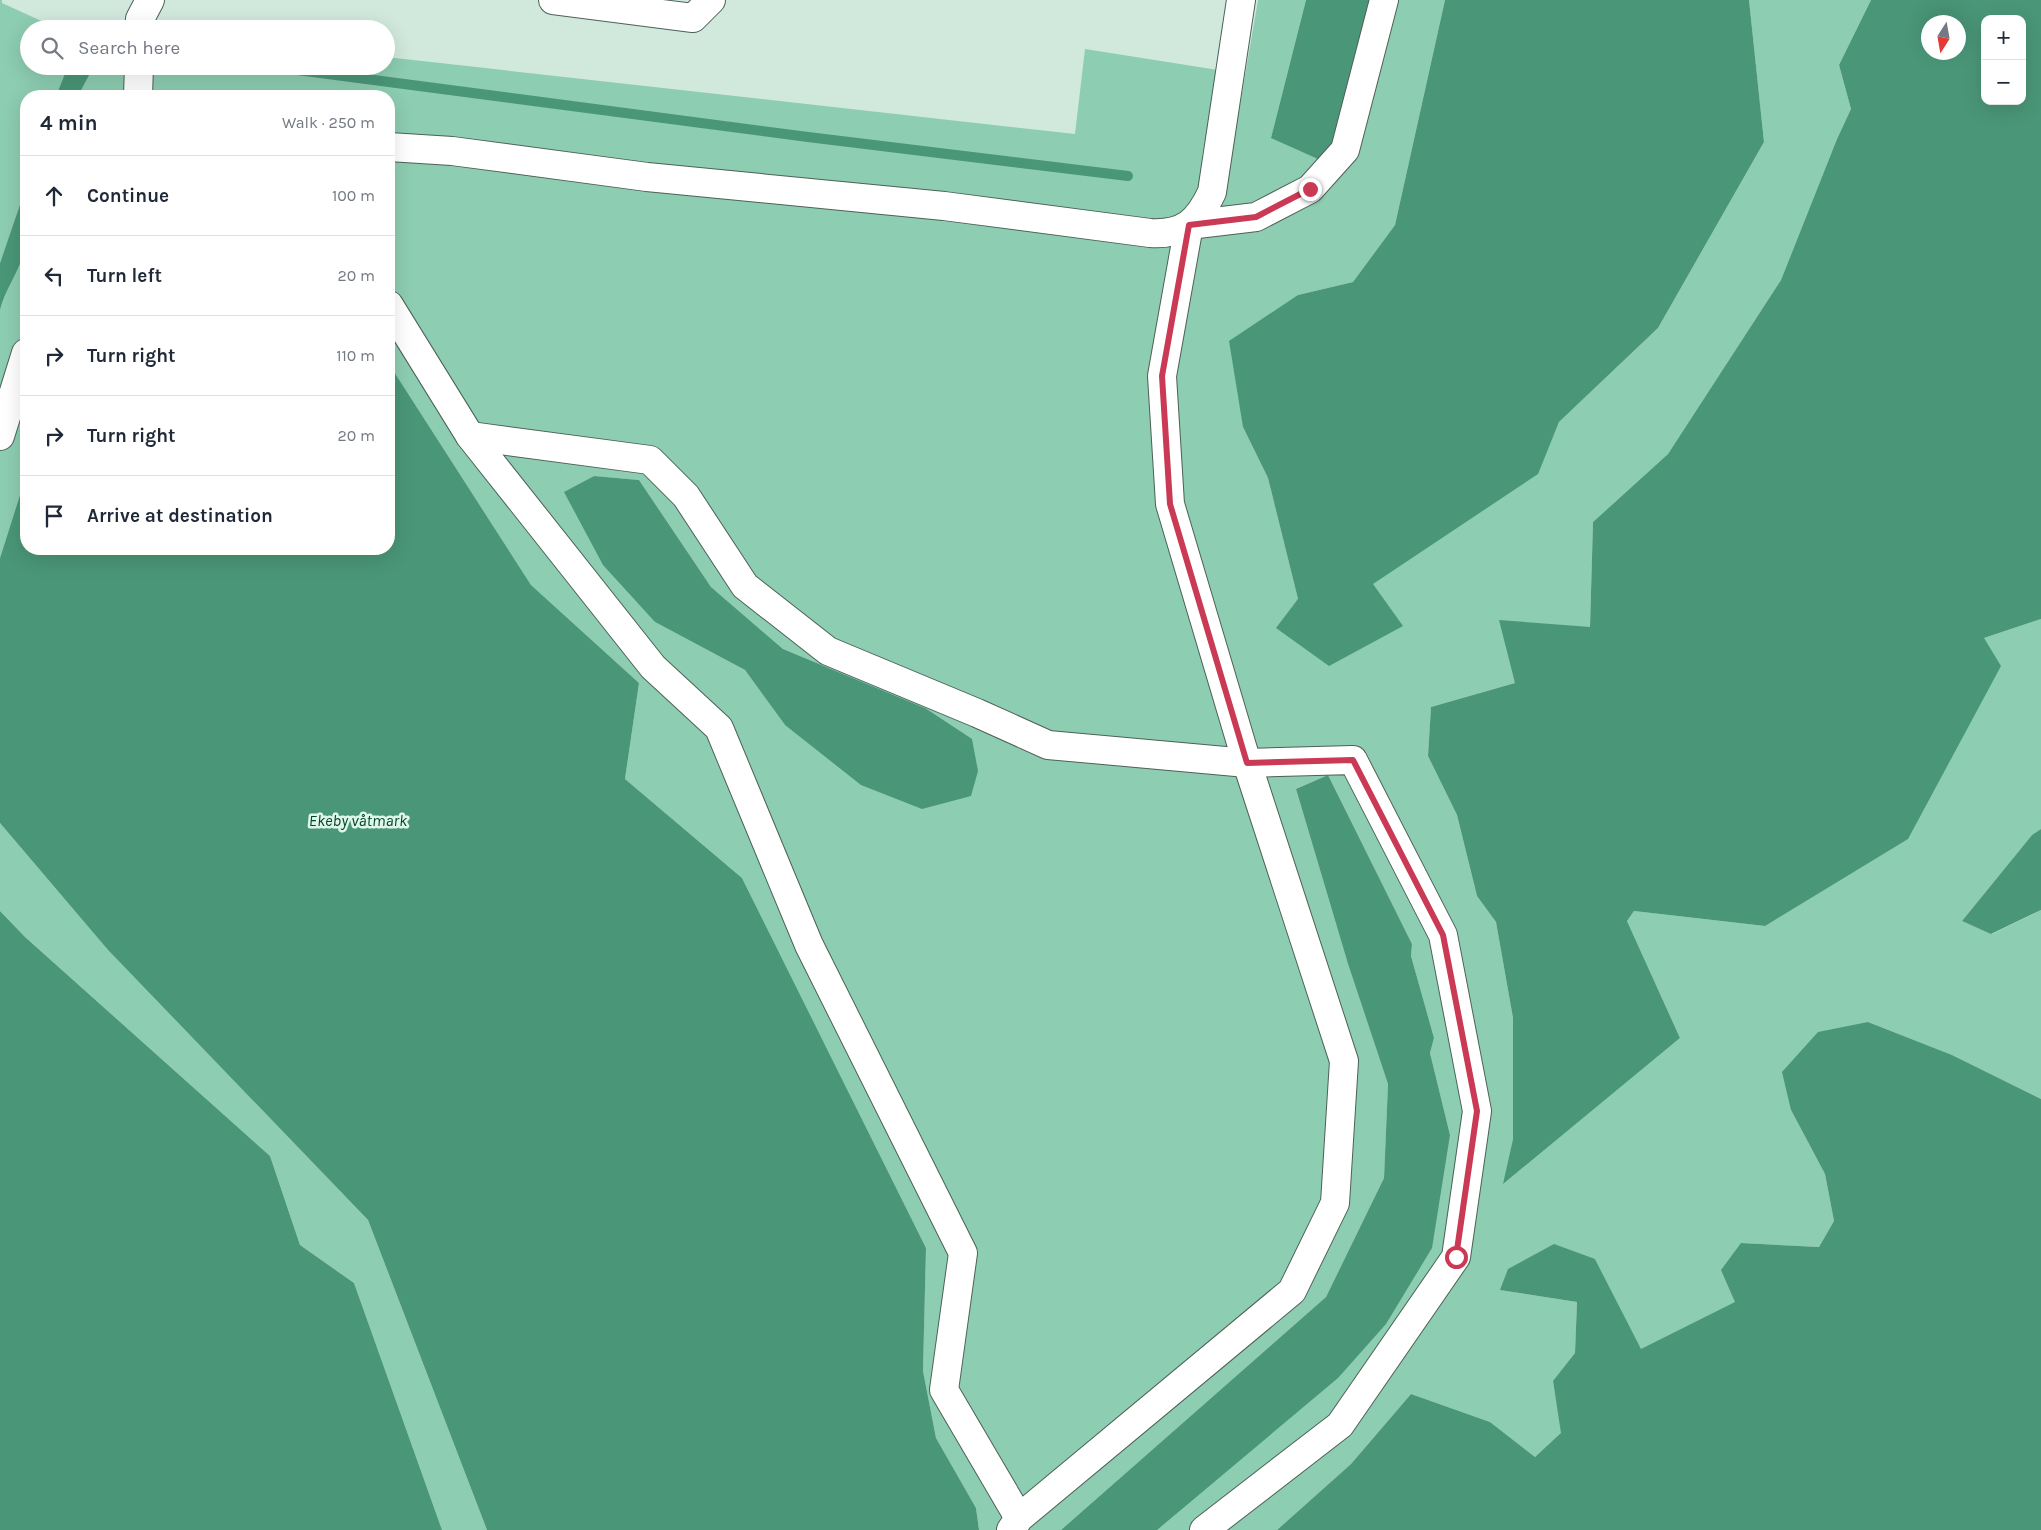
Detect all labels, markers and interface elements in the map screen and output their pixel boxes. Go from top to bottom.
north arrow [1921,15,1966,60]
map controls [1981,15,2026,105]
button: + [1981,15,2026,60]
search box [20,20,395,75]
icon: search [38,34,66,62]
text: Search here [78,37,180,59]
button: − [1981,60,2026,105]
text: 4 min [40,111,98,135]
text: Walk · 250 m [282,113,375,132]
route end [1299,178,1322,201]
icon: ahead [40,182,68,210]
text: Continue [87,185,169,207]
text: 100 m [332,186,375,205]
icon: left [40,262,68,290]
text: Turn left [87,265,162,287]
text: 20 m [337,266,375,285]
icon: right [40,342,68,370]
text: Turn right [87,345,176,367]
text: 110 m [336,346,375,365]
icon: right [40,422,68,450]
text: Turn right [87,425,176,447]
text: 20 m [337,426,375,445]
icon: arrive [40,502,68,530]
text: Arrive at destination [87,505,273,527]
water label: Ekeby våtmark [309,811,408,830]
route start [1445,1246,1468,1269]

